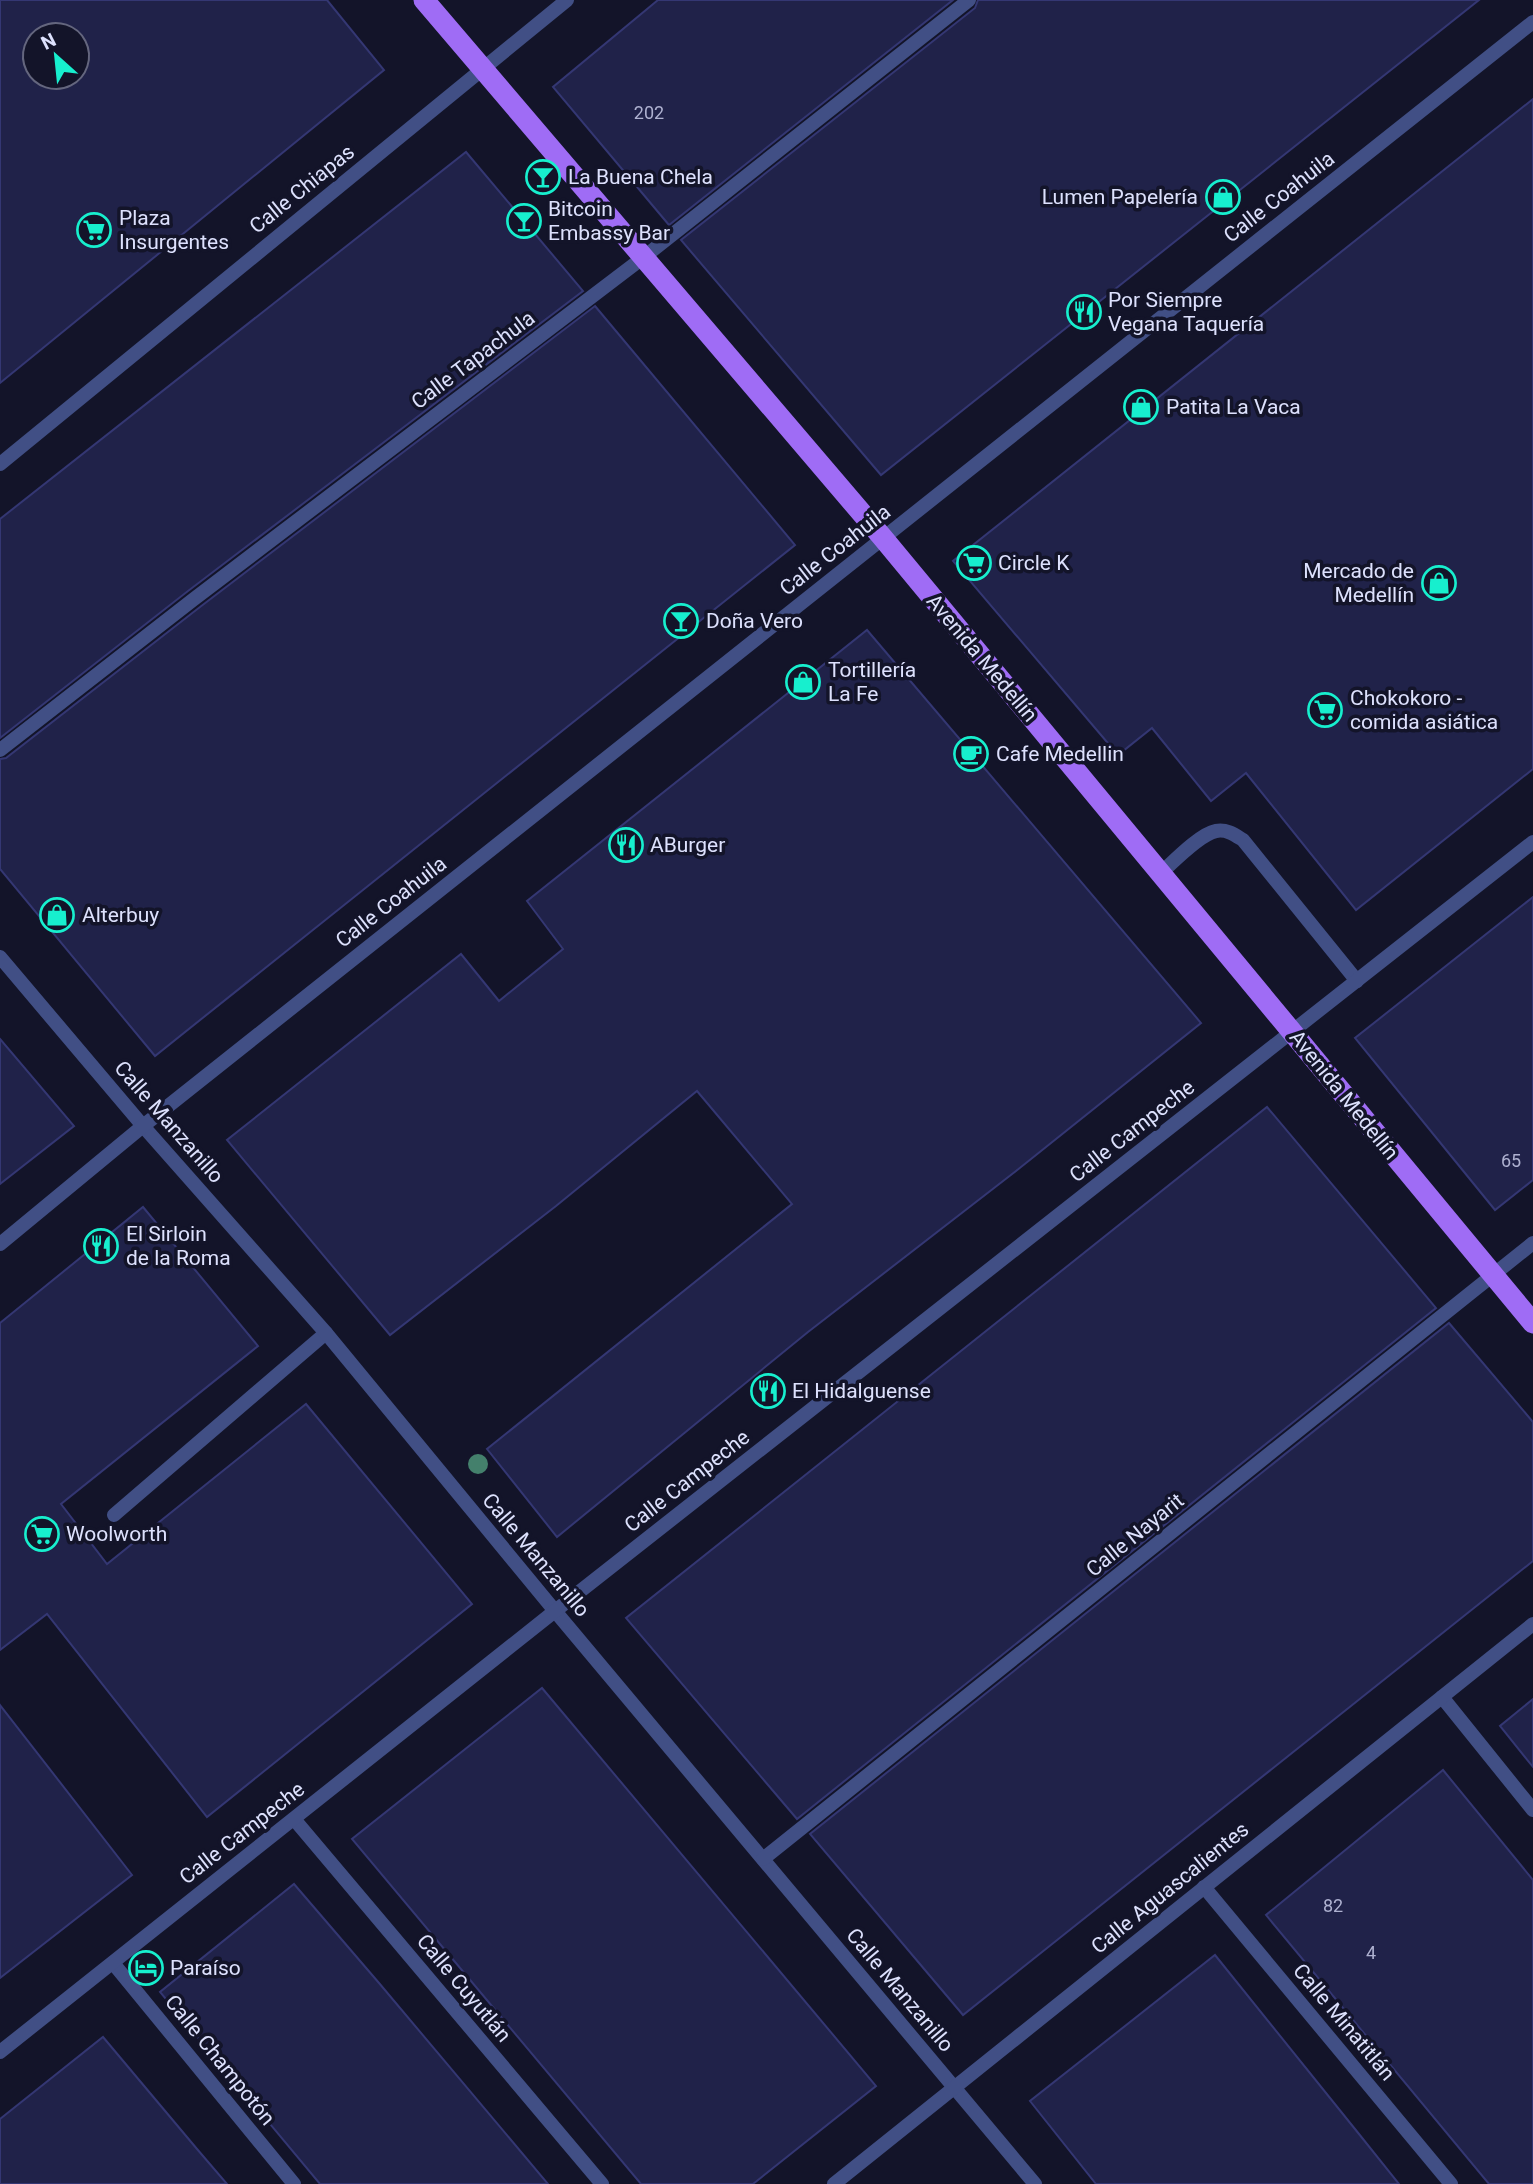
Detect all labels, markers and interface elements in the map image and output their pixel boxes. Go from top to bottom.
north arrow [21,21,91,91]
text: N [37,28,60,55]
house number: 202 [634,102,664,123]
street label: Calle Chiapas [245,140,359,238]
street label: Calle Coahuila [1219,146,1339,248]
bar icon: La Buena Chela [524,158,562,196]
place label: La Buena Chela [568,165,713,189]
shop icon: Lumen Papelería [1204,178,1242,216]
place label: Lumen Papelería [1042,185,1198,209]
place label: Bitcoin Embassy Bar [548,197,670,245]
bar icon: Bitcoin Embassy Bar [505,202,543,240]
place label: Plaza Insurgentes [119,206,229,254]
supermarket icon: Plaza Insurgentes [75,211,113,249]
place label: Por Siempre Vegana Taquería [1108,288,1264,336]
restaurant icon: Por Siempre Vegana Taquería [1065,293,1103,331]
street label: Calle Tapachula [407,306,539,414]
shop icon: Patita La Vaca [1122,388,1160,426]
place label: Patita La Vaca [1166,395,1301,419]
street label: Calle Coahuila [775,499,895,601]
supermarket icon: Circle K [955,544,993,582]
place label: Circle K [998,551,1070,575]
place label: Mercado de Medellín [1303,559,1414,607]
shop icon: Mercado de Medellín [1420,564,1458,602]
street label: Avenida Medellín [922,589,1042,727]
bar icon: Doña Vero [662,602,700,640]
place label: Doña Vero [706,609,803,633]
place label: Tortillería La Fe [828,658,916,706]
shop icon: Tortillería La Fe [784,663,822,701]
place label: Chokokoro - comida asiática [1350,686,1498,734]
supermarket icon: Chokokoro - comida asiática [1306,691,1344,729]
cafe icon: Cafe Medellin [952,735,990,773]
place label: Cafe Medellin [996,742,1124,766]
restaurant icon: ABurger [607,826,645,864]
place label: ABurger [650,833,725,857]
street label: Calle Coahuila [331,851,451,953]
shop icon: Alterbuy [38,896,76,934]
place label: Alterbuy [82,903,159,927]
street label: Avenida Medellín [1285,1026,1403,1164]
street label: Calle Manzanillo [110,1056,228,1188]
street label: Calle Campeche [1065,1075,1199,1187]
house number: 65 [1501,1150,1521,1171]
place label: El Sirloin de la Roma [126,1222,231,1270]
restaurant icon: El Sirloin de la Roma [82,1227,120,1265]
restaurant icon: El Hidalguense [749,1372,787,1410]
place label: El Hidalguense [792,1379,931,1403]
street label: Calle Campeche [620,1425,754,1537]
street label: Calle Manzanillo [477,1488,595,1622]
street label: Calle Nayarit [1082,1488,1189,1582]
supermarket icon: Woolworth [23,1515,61,1553]
place label: Woolworth [66,1522,167,1546]
street label: Calle Campeche [175,1777,309,1889]
street label: Calle Aguascalientes [1087,1817,1253,1959]
house number: 82 [1323,1895,1343,1916]
street label: Calle Manzanillo [841,1923,959,2057]
street label: Calle Cuyutlán [412,1929,516,2047]
house number: 4 [1366,1942,1376,1963]
hotel icon: Paraíso [127,1949,165,1987]
place label: Paraíso [170,1956,241,1980]
street label: Calle Minatitlán [1288,1959,1400,2085]
street label: Calle Champotón [160,1990,280,2130]

